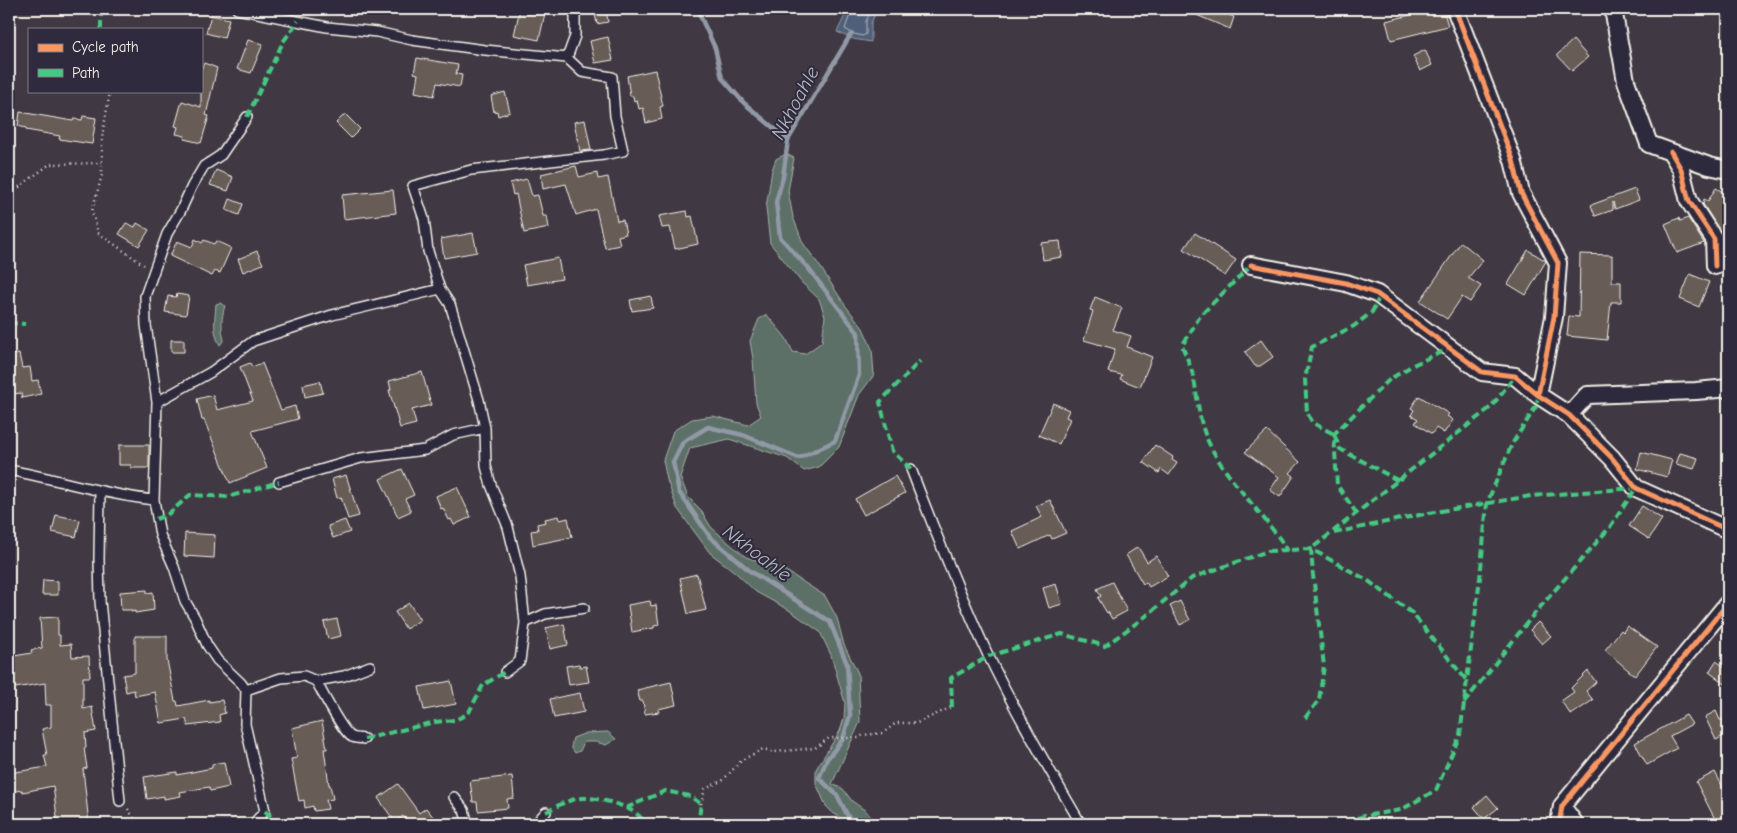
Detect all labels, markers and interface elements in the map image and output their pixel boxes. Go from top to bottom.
legend [28,28,202,92]
text: Cycle path [72,38,139,56]
water label: Nkhoahle [766,62,824,144]
text: Path [72,64,100,82]
water label: Nkhoahle [718,520,796,586]

